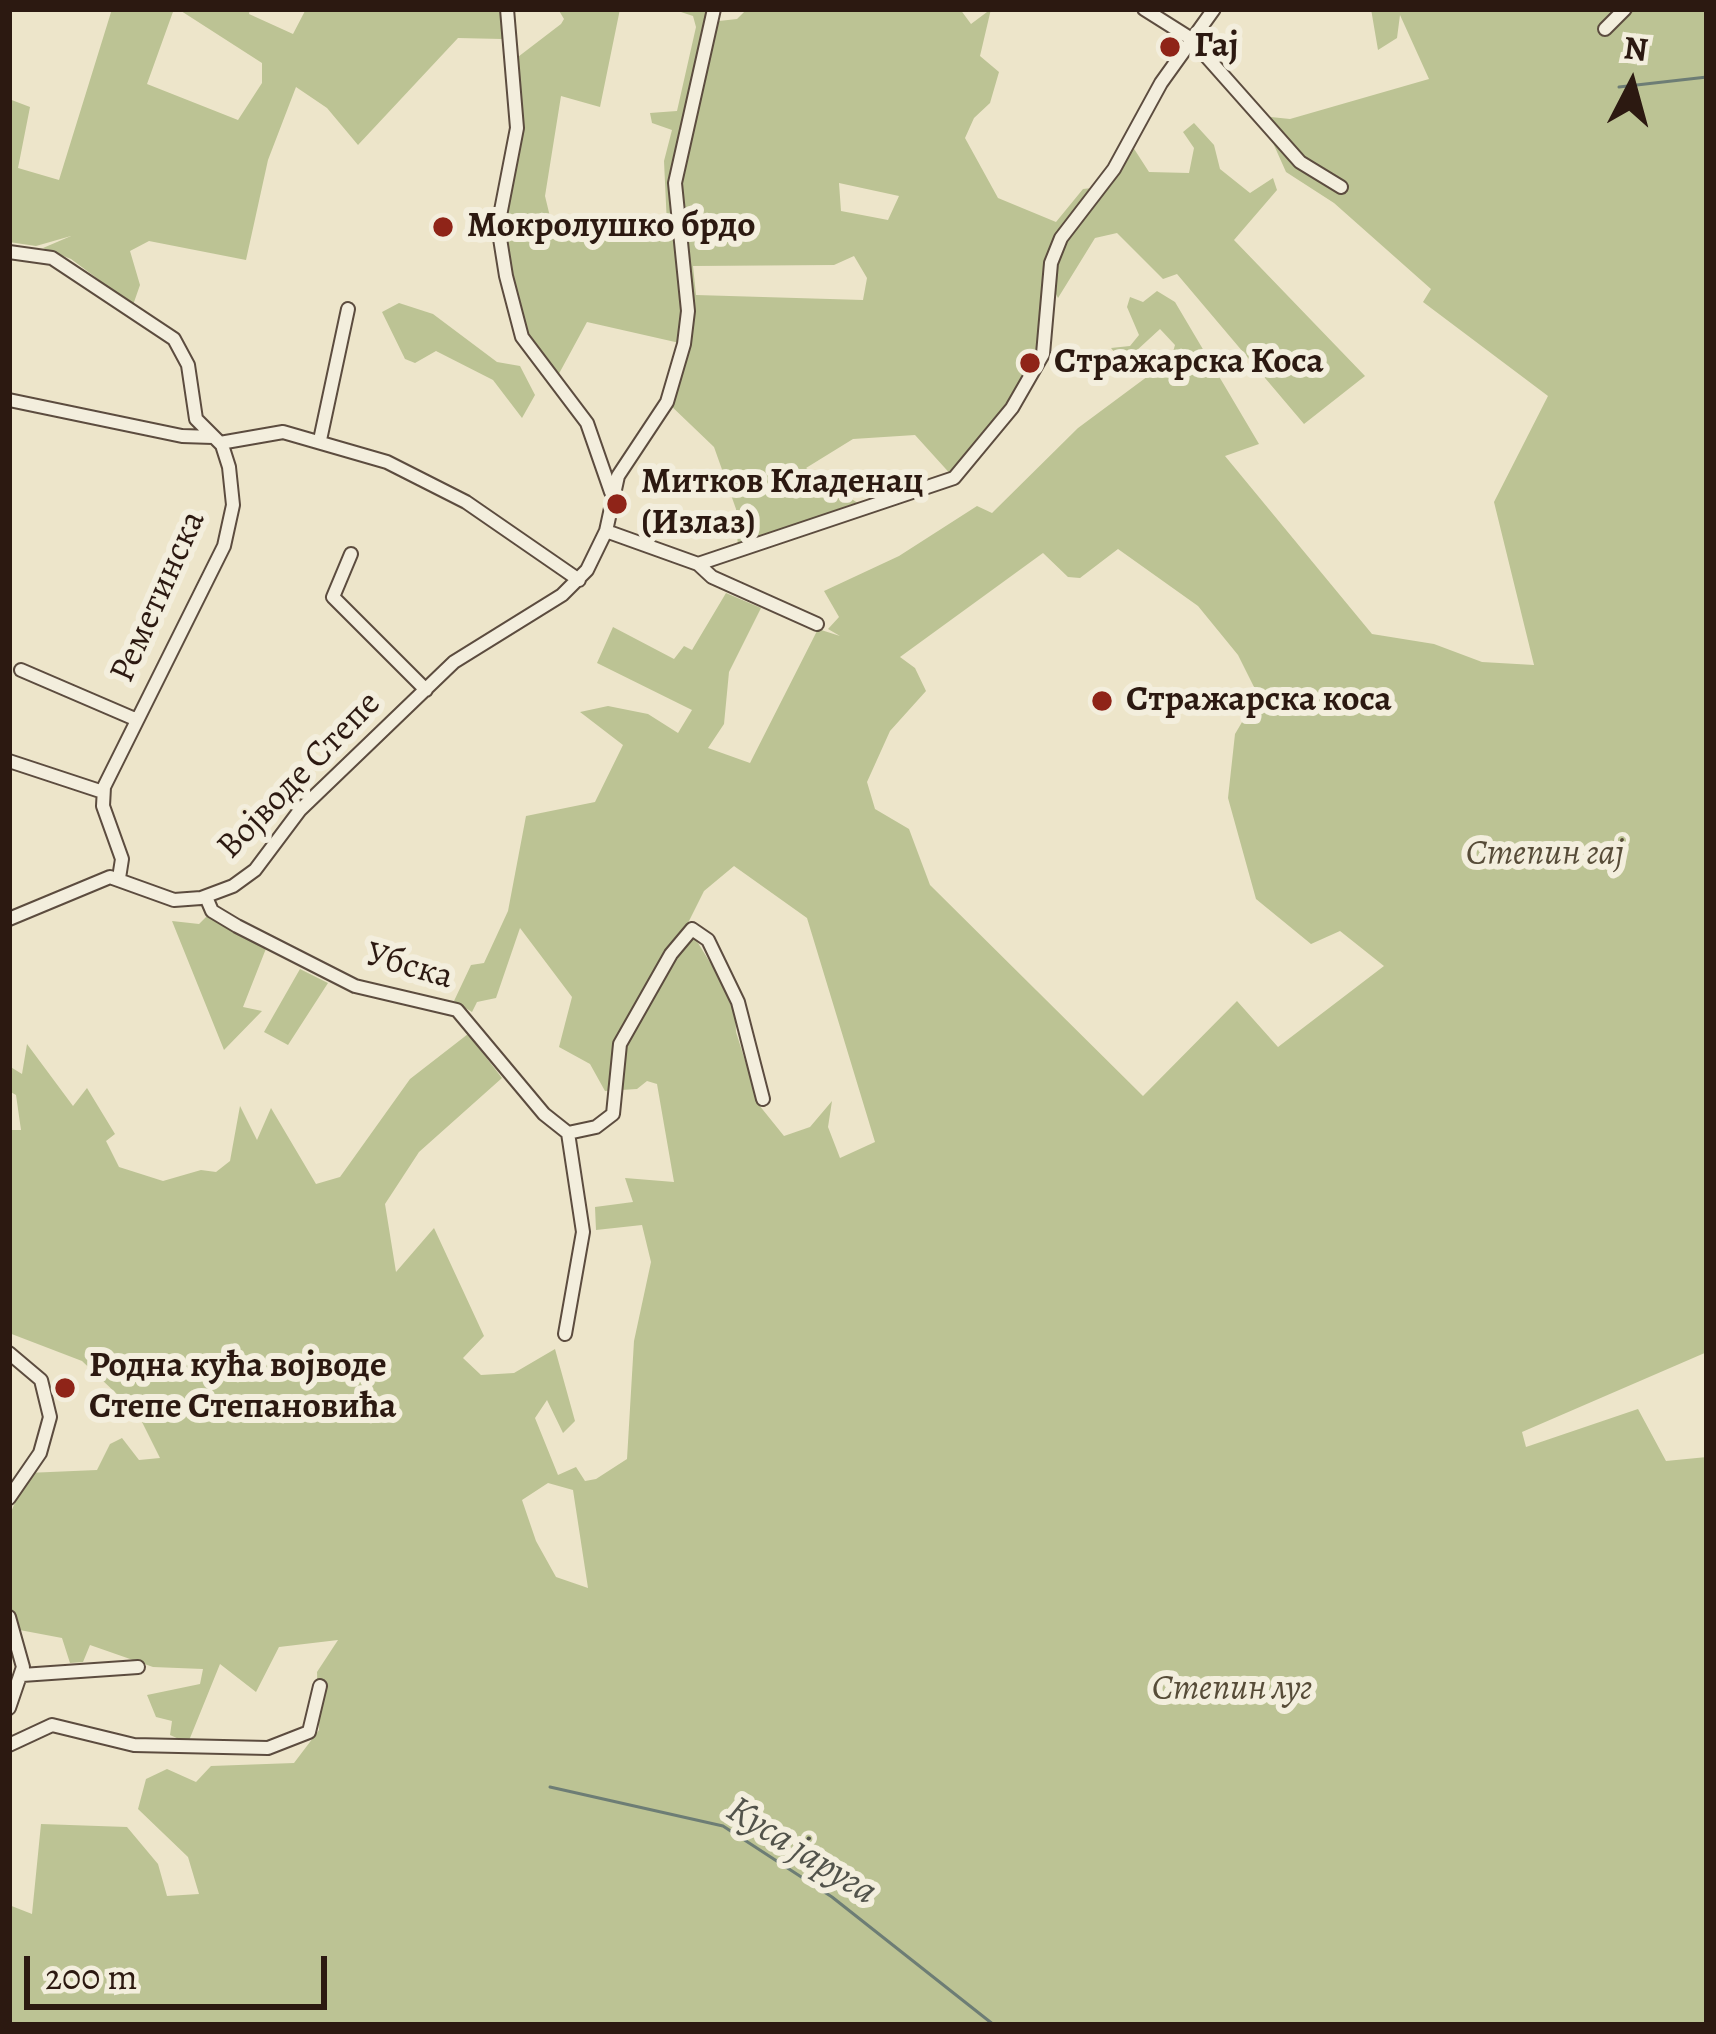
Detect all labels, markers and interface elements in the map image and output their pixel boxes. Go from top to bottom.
north arrow [1572,24,1692,144]
text: N [1622,24,1650,71]
place label: Гај [1194,25,1239,69]
marker: Гај [1157,34,1183,60]
place label: Мокролушко брдо [467,205,755,249]
marker: Мокролушко брдо [430,214,456,240]
place label: Стражарска Коса [1054,341,1324,385]
marker: Стражарска Коса [1017,350,1043,376]
place label: Митков Кладенац (Излаз) [641,461,924,546]
marker: Митков Кладенац (Излаз) [604,491,630,517]
street label: Реметинска [102,504,216,690]
place label: Стражарска коса [1126,679,1392,723]
street label: Војводе Степе [209,683,391,869]
marker: Стражарска коса [1089,688,1115,714]
park label: Степин гај [1466,833,1624,877]
street label: Убска [360,934,458,1000]
place label: Родна кућа војводе Степе Степановића [89,1345,396,1430]
marker: Родна кућа војводе Степе Степановића [52,1375,78,1401]
park label: Степин луг [1152,1668,1312,1712]
water label: Куса јаруга [717,1788,885,1916]
scale bar [30,1932,333,2006]
text: 200 m [45,1952,138,2001]

